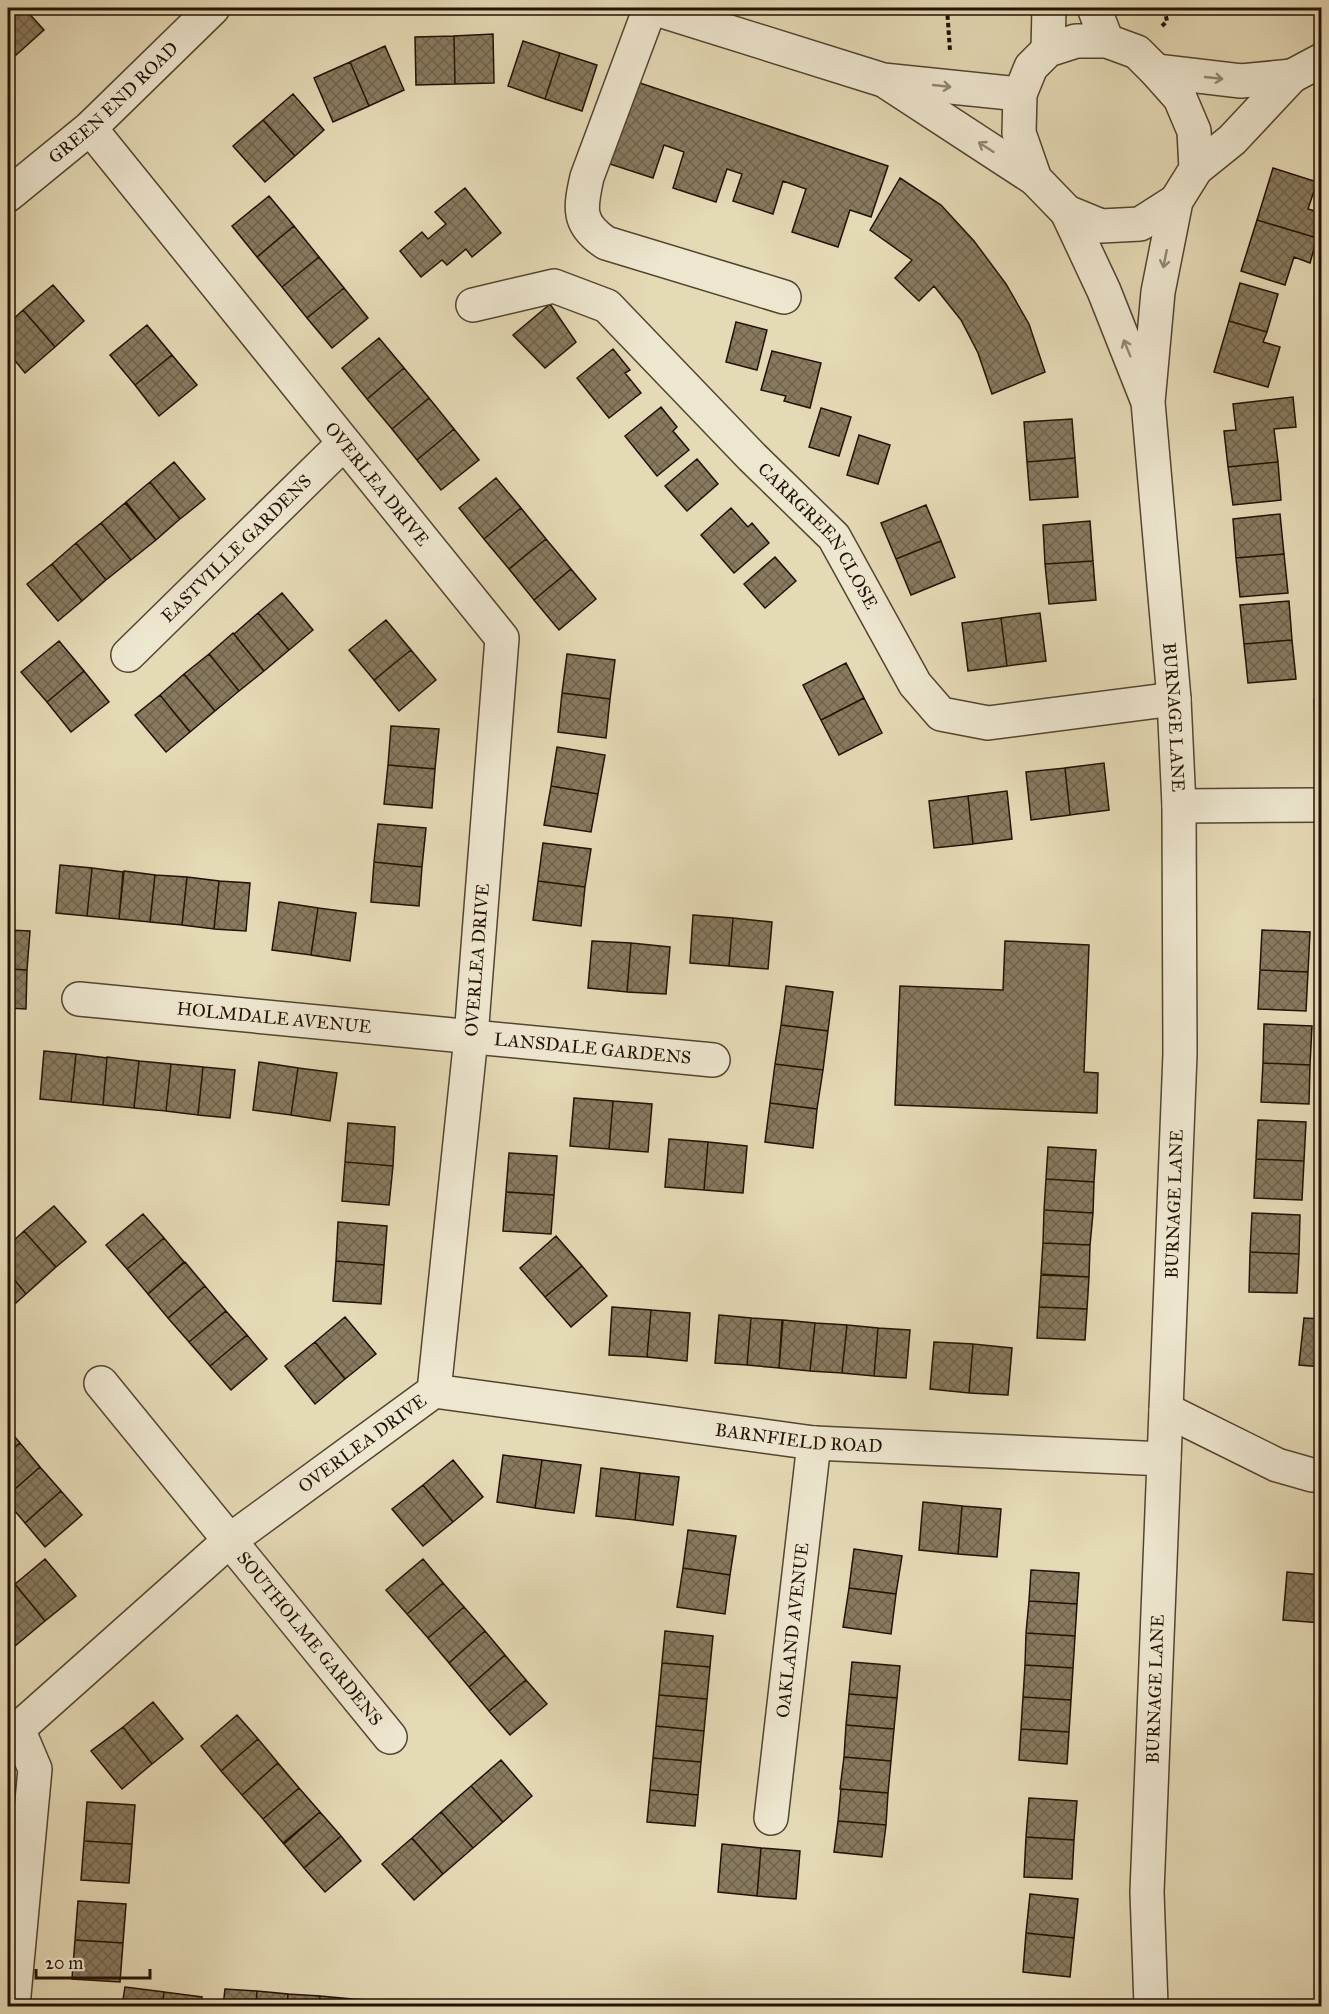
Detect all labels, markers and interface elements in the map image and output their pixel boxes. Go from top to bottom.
street label: GREEN END ROAD [44,37,183,168]
one-way arrow [1204,73,1223,84]
one-way arrow [931,81,951,92]
one-way arrow [978,141,995,153]
one-way arrow [1159,248,1170,268]
one-way arrow [1121,339,1132,357]
street label: OVERLEA DRIVE [320,418,434,551]
street label: CARRGREEN CLOSE [753,458,883,613]
street label: EASTVILLE GARDENS [157,470,316,627]
street label: BURNAGE LANE [1158,642,1189,792]
street label: OVERLEA DRIVE [460,883,494,1037]
street label: HOLMDALE AVENUE [176,997,373,1038]
street label: LANSDALE GARDENS [493,1028,692,1069]
street label: BURNAGE LANE [1160,1129,1188,1279]
street label: OVERLEA DRIVE [294,1389,431,1498]
street label: BARNFIELD ROAD [714,1419,883,1457]
street label: OAKLAND AVENUE [772,1541,814,1719]
street label: SOUTHOLME GARDENS [232,1547,387,1730]
street label: BURNAGE LANE [1141,1614,1169,1764]
scale bar [36,1942,150,1980]
text: 20 m [45,1952,83,1974]

